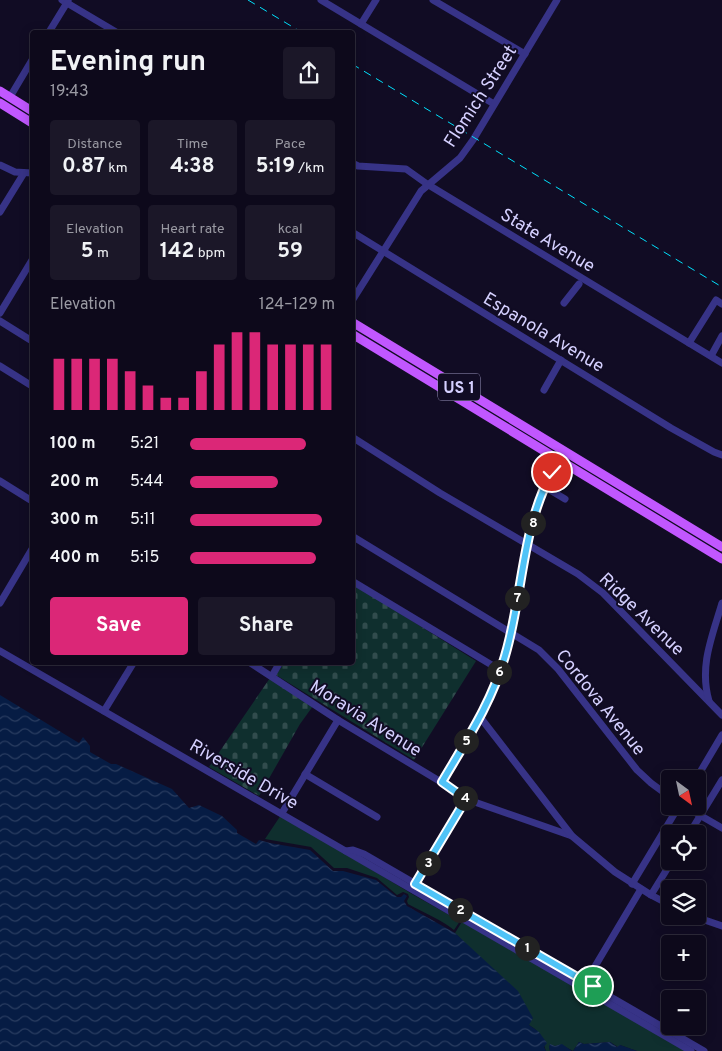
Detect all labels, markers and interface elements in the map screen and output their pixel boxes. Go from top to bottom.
street label: Flomich Street [440,41,523,152]
text: Evening run [50,45,206,81]
button: share [283,47,335,99]
text: 19:43 [50,82,89,102]
text: Distance [67,136,122,153]
text: Time [177,136,208,153]
text: Pace [275,136,306,153]
text: 0.87 [62,153,105,180]
text: 4:38 [170,153,215,180]
text: 5:19 [256,153,295,180]
text: km [105,160,128,177]
text: /km [295,160,324,177]
street label: State Avenue [496,204,599,279]
text: Elevation [66,221,124,238]
text: Heart rate [160,221,225,238]
text: kcal [278,221,303,238]
text: 5 [81,238,94,265]
text: 142 [160,238,194,265]
text: 59 [277,238,303,265]
text: m [94,245,109,262]
text: bpm [194,245,225,262]
street label: Espanola Avenue [478,288,608,379]
text: Elevation [50,295,116,315]
text: 124–129 m [259,295,335,315]
road number: US 1 [438,374,480,401]
text: 100 m [50,434,96,454]
text: 5:21 [130,434,159,454]
pin [531,451,573,493]
icon: check [538,458,566,486]
text: 200 m [50,472,99,492]
text: 5:44 [130,472,163,492]
text: 300 m [50,510,98,530]
text: 5:11 [130,510,155,530]
pin: 8 [520,510,546,536]
text: 8 [529,515,538,532]
text: 400 m [50,548,99,568]
text: 5:15 [130,548,159,568]
street label: Ridge Avenue [593,569,689,662]
pin: 7 [504,586,530,610]
text: 7 [514,590,521,607]
button: Save [50,597,188,655]
button: Share [198,597,335,655]
street label: Cordova Avenue [550,645,650,761]
pin: 6 [486,660,512,684]
text: 6 [495,664,504,681]
street label: Moravia Avenue [305,676,425,763]
pin: 5 [454,728,478,754]
text: 5 [462,733,471,750]
street label: Riverside Drive [185,735,302,816]
north arrow [661,770,706,815]
map controls [661,770,706,1035]
pin: 4 [452,786,478,810]
text: 4 [461,790,470,807]
button: locate [661,825,706,870]
pin: 3 [416,850,440,876]
text: 3 [424,855,433,872]
button: layers [661,880,706,925]
pin: 2 [448,898,472,922]
text: 2 [456,902,465,919]
button: + [661,935,706,980]
pin: 1 [514,936,540,960]
text: 1 [525,940,530,957]
pin [572,965,614,1007]
icon: arrive [579,972,607,1000]
button: − [661,990,706,1035]

